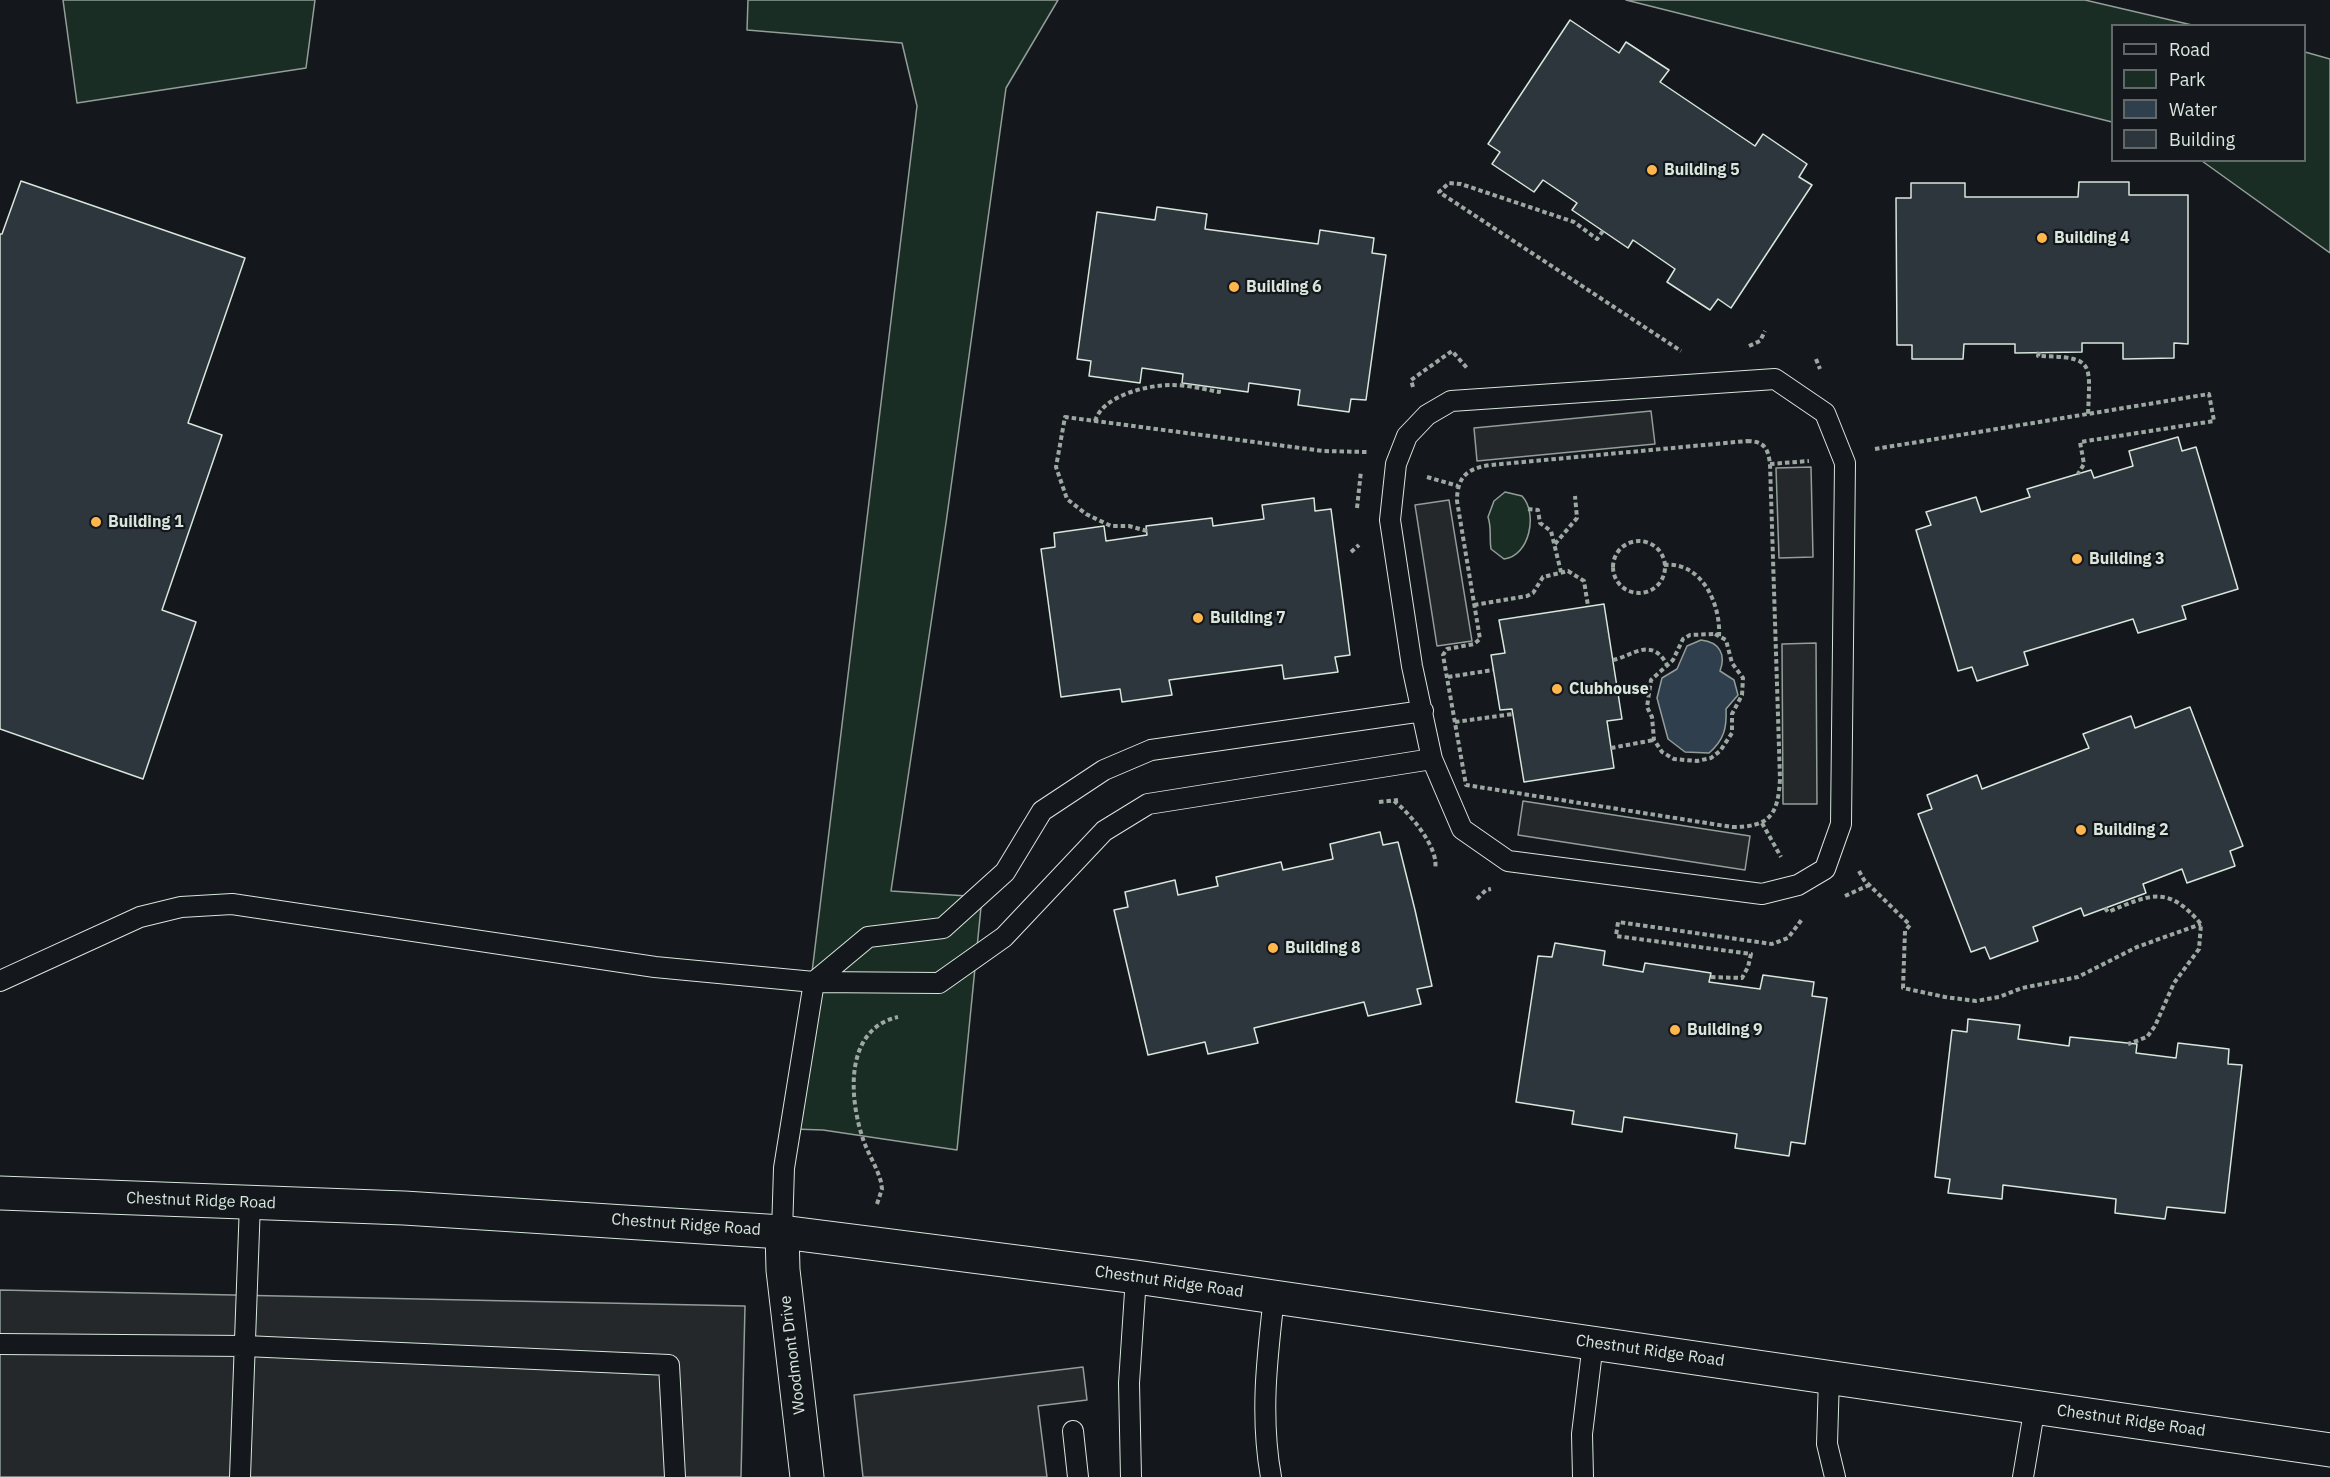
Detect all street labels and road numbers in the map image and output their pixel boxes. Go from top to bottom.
street label: Chestnut Ridge Road [126,1189,276,1213]
street label: Chestnut Ridge Road [611,1210,761,1240]
street label: Chestnut Ridge Road [1093,1262,1245,1302]
street label: Woodmont Drive [776,1294,810,1416]
street label: Chestnut Ridge Road [1574,1331,1726,1371]
street label: Chestnut Ridge Road [2055,1401,2207,1441]

